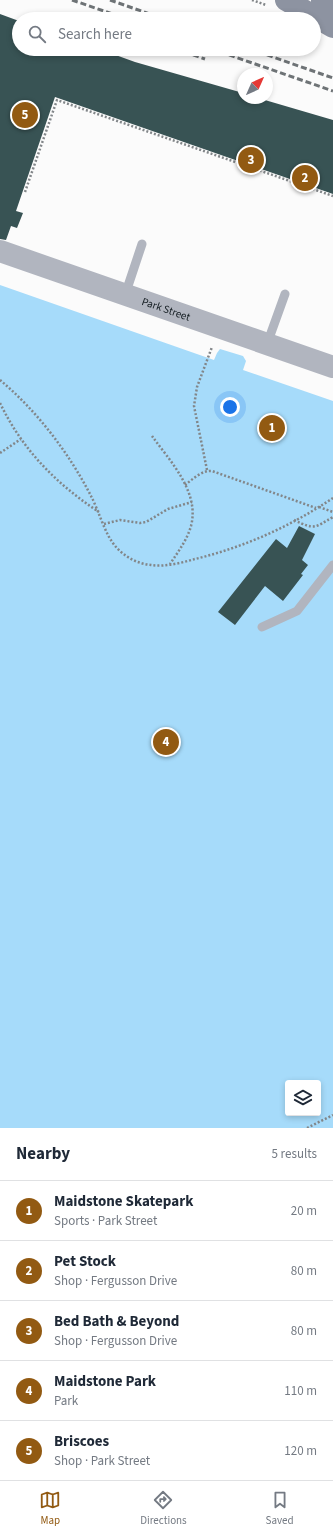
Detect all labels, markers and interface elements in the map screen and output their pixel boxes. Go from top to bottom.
search box [12,12,321,56]
icon: search [26,23,48,45]
text: Search here [58,24,132,45]
north arrow [237,68,273,104]
pin: 5 [12,100,38,130]
pin: 3 [238,145,264,175]
pin: 2 [292,163,318,193]
street label: Park Street [140,294,193,324]
your location [220,397,240,417]
pin: 1 [259,413,285,443]
pin: 4 [153,727,179,757]
map controls [285,1080,321,1116]
button: layers [285,1080,321,1116]
text: Nearby [16,1142,70,1166]
text: 5 results [272,1145,317,1163]
text: Maidstone Skatepark [54,1191,193,1212]
text: 1 [26,1202,32,1220]
text: 20 m [291,1202,317,1220]
text: Sports · Park Street [54,1212,157,1230]
text: Pet Stock [54,1251,116,1272]
text: 2 [26,1262,32,1280]
text: 80 m [291,1262,317,1280]
text: Shop · Fergusson Drive [54,1272,177,1290]
text: Bed Bath & Beyond [54,1311,179,1332]
text: 3 [26,1322,32,1340]
text: 80 m [291,1322,317,1340]
text: Shop · Fergusson Drive [54,1332,177,1350]
text: Maidstone Park [54,1371,156,1392]
text: 4 [26,1382,32,1400]
text: 110 m [284,1382,317,1400]
text: Park [54,1392,78,1410]
text: Briscoes [54,1431,109,1452]
text: 5 [26,1442,32,1460]
text: 120 m [284,1442,317,1460]
text: Shop · Park Street [54,1452,150,1470]
tab: Map [39,1489,61,1528]
tab: Directions [140,1489,187,1528]
tab: Saved [266,1489,294,1528]

